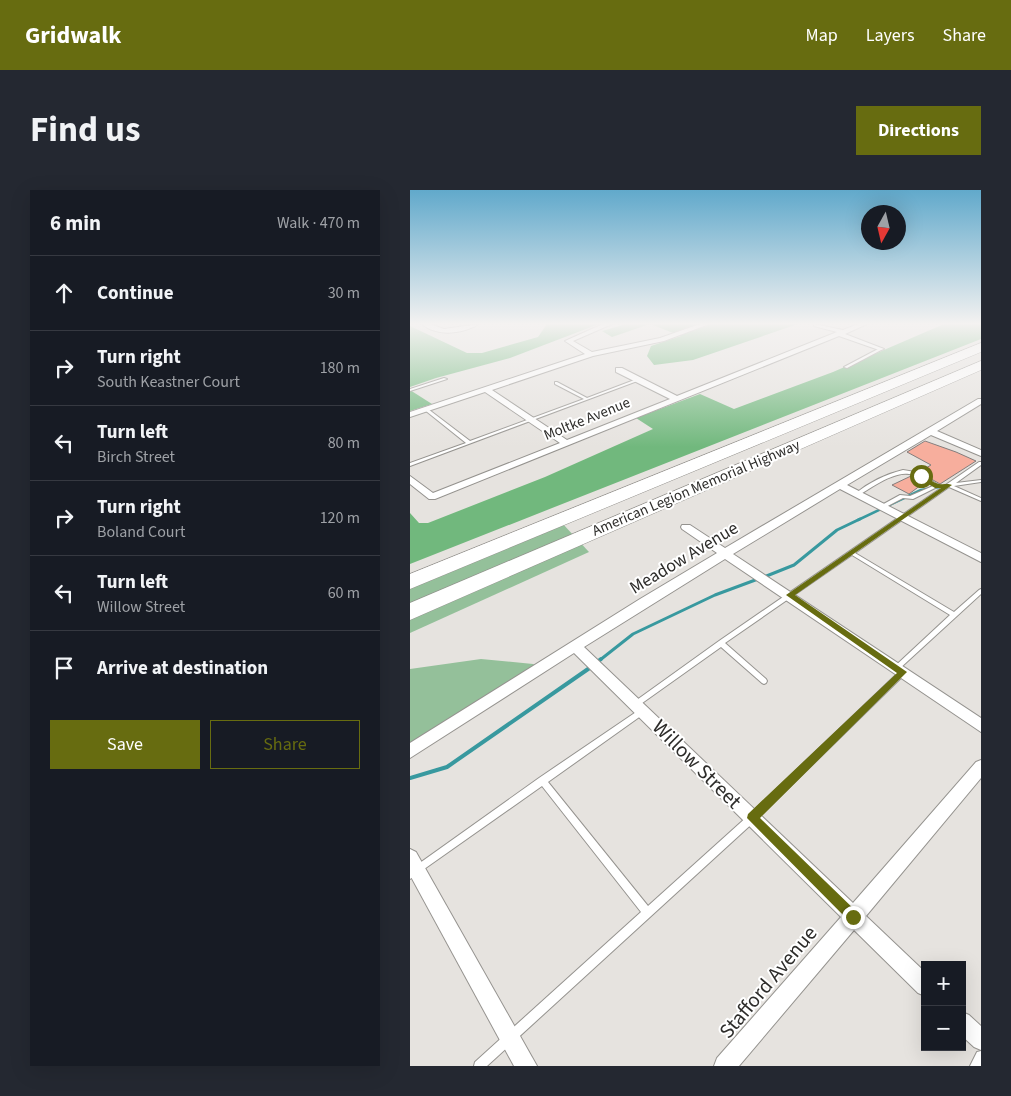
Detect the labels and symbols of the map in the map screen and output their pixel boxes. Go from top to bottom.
north arrow [861,205,906,250]
street label: Moltke Avenue [541,392,633,446]
street label: American Legion Memorial Highway [589,435,803,541]
route start [910,465,933,488]
street label: Meadow Avenue [625,516,743,600]
street label: Willow Street [646,713,748,815]
route end [842,906,865,929]
street label: Stafford Avenue [712,919,824,1045]

